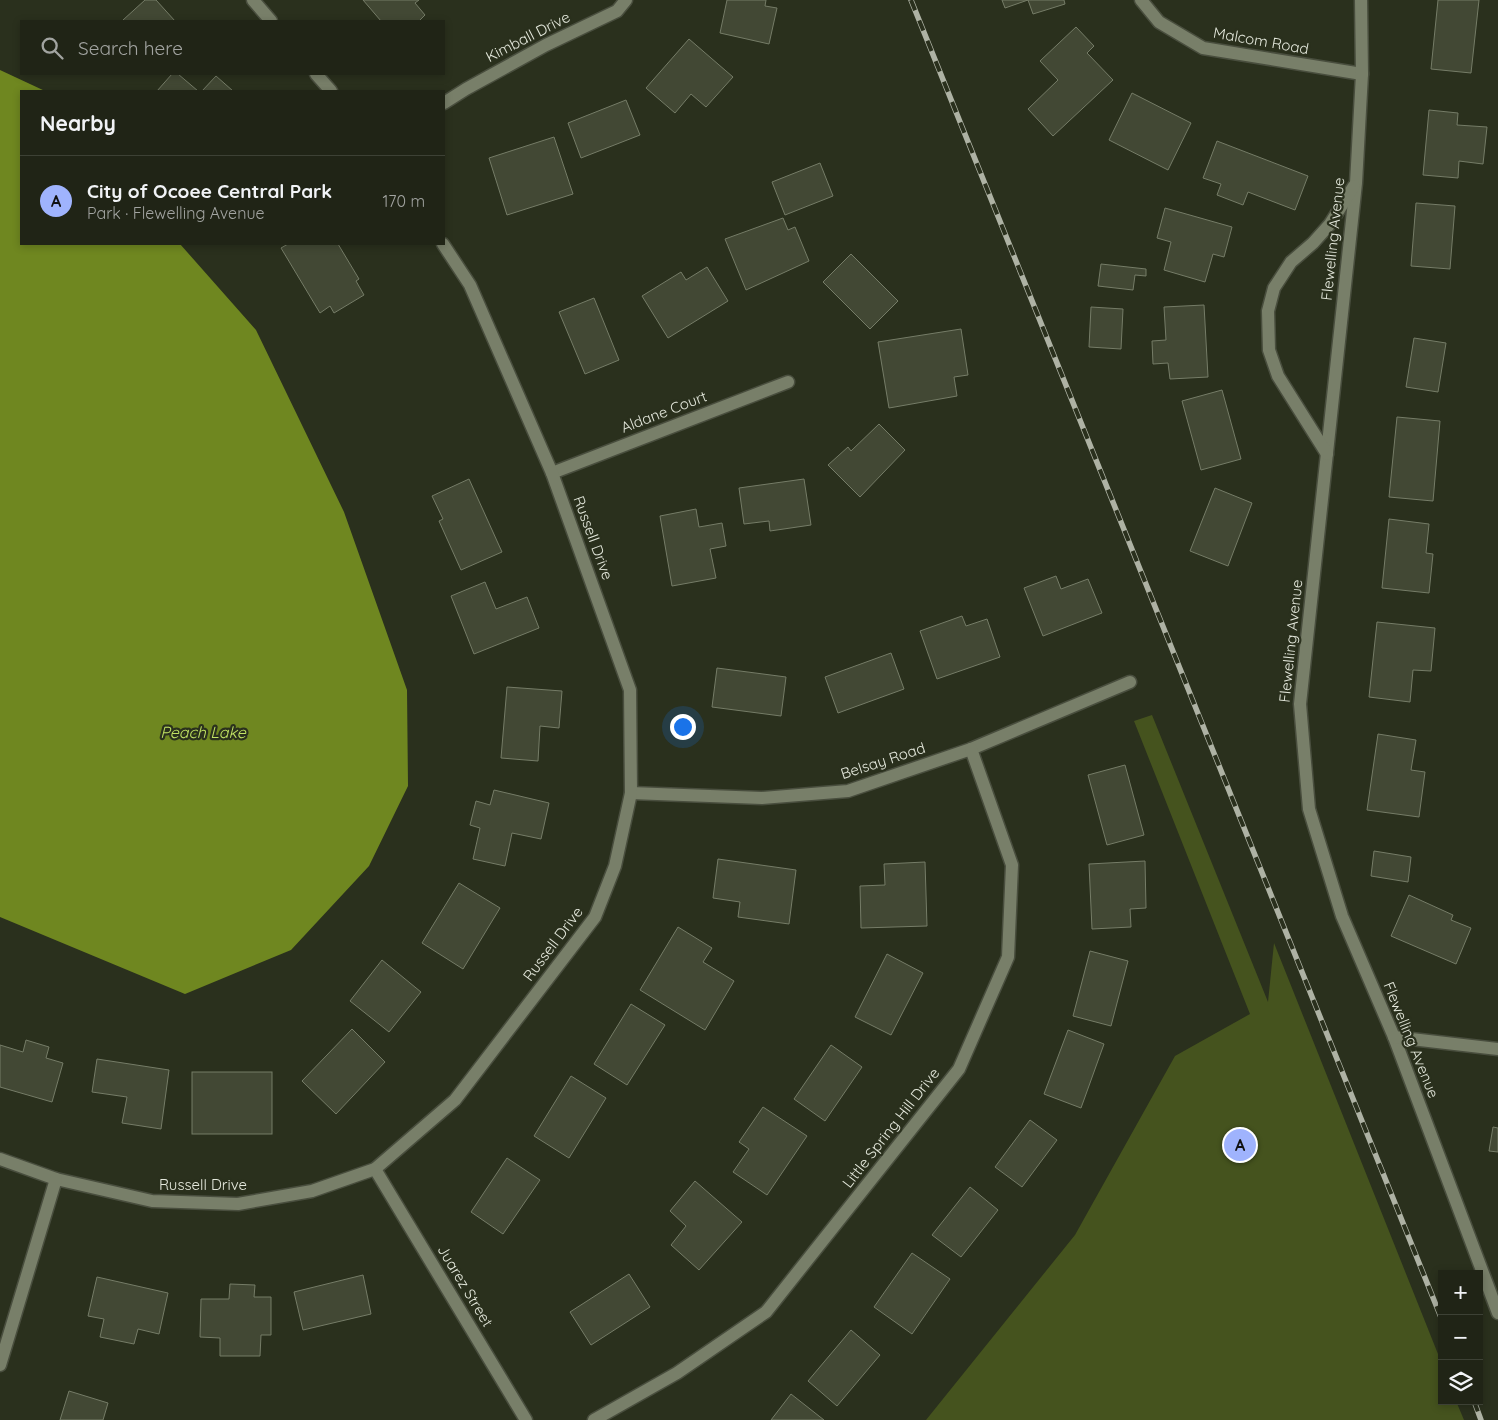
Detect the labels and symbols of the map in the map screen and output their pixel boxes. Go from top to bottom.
street label: Kimball Drive [482,7,573,66]
street label: Malcom Road [1212,23,1310,58]
street label: Flewelling Avenue [1317,177,1348,301]
street label: Aldane Court [618,386,710,437]
street label: Russell Drive [569,493,617,582]
street label: Flewelling Avenue [1275,579,1306,703]
your location [670,714,696,740]
water label: Peach Lake [160,722,247,742]
street label: Belsay Road [838,738,928,783]
street label: Russell Drive [519,903,587,985]
street label: Flewelling Avenue [1380,979,1443,1101]
street label: Little Spring Hill Drive [838,1064,943,1191]
pin: A [1224,1126,1256,1164]
street label: Russell Drive [159,1175,247,1194]
street label: Juarez Street [433,1241,497,1330]

